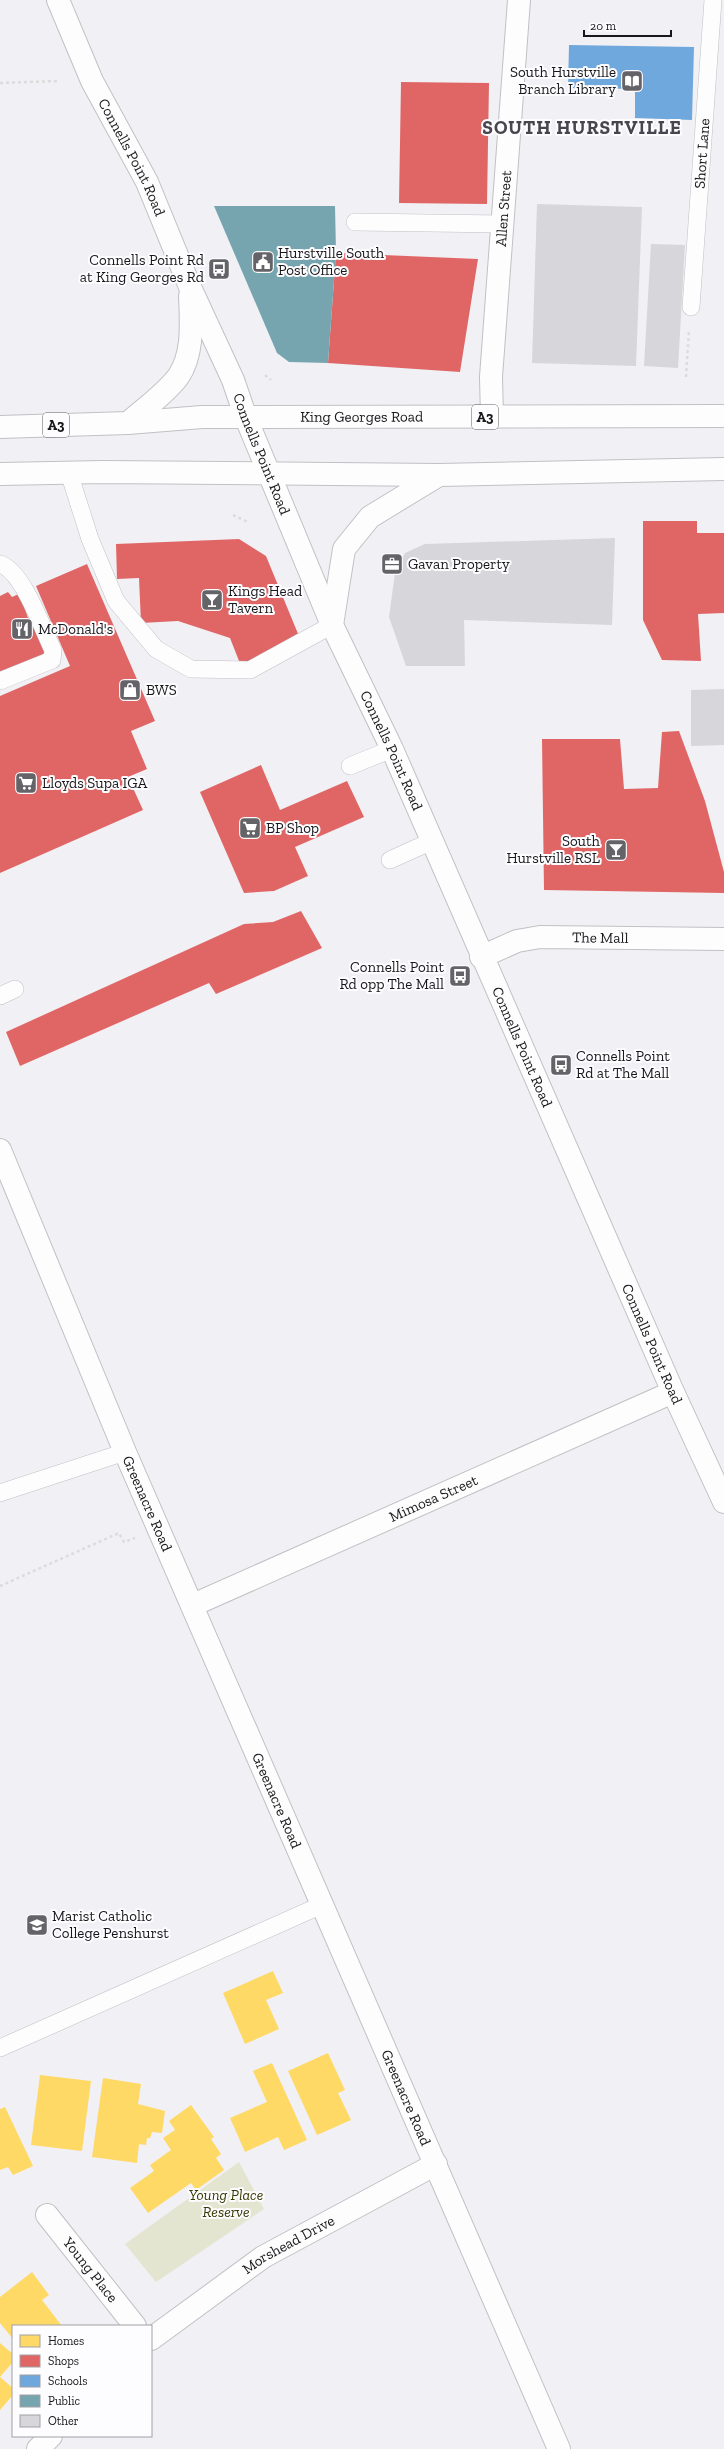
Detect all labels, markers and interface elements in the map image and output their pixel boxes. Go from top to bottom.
scale bar [584,12,671,38]
text: 20 m [590,19,617,33]
place label: South Hurstville Branch Library [510,63,616,98]
library icon: South Hurstville Branch Library [619,68,645,94]
street label: Connells Point Road [94,95,169,219]
district label: SOUTH HURSTVILLE [482,116,682,139]
street label: Short Lane [691,118,714,189]
street label: Allen Street [492,169,515,247]
place label: Hurstville South Post Office [278,244,385,279]
public building icon: Hurstville South Post Office [250,249,276,275]
place label: Connells Point Rd at King Georges Rd [80,251,205,286]
bus stop icon: Connells Point Rd at King Georges Rd [206,256,232,282]
street label: Connells Point Road [229,391,294,518]
road number: A3 [472,405,498,429]
street label: King Georges Road [300,408,424,426]
road number: A3 [43,413,69,437]
office icon: Gavan Property [379,551,405,577]
place label: Gavan Property [408,555,510,573]
place label: Kings Head Tavern [228,582,303,617]
bar icon: Kings Head Tavern [199,587,225,613]
restaurant icon: McDonald's [9,616,35,642]
place label: McDonald's [38,620,113,638]
shop icon: BWS [117,677,143,703]
place label: BWS [146,681,177,699]
street label: Connells Point Road [356,688,427,814]
supermarket icon: Lloyds Supa IGA [13,770,39,796]
place label: Lloyds Supa IGA [42,774,147,792]
supermarket icon: BP Shop [237,815,263,841]
place label: BP Shop [266,819,319,837]
place label: South Hurstville RSL [506,832,601,867]
bar icon: South Hurstville RSL [603,837,629,863]
street label: The Mall [572,928,629,947]
place label: Connells Point Rd opp The Mall [339,958,444,993]
bus stop icon: Connells Point Rd opp The Mall [447,963,473,989]
street label: Connells Point Road [488,984,557,1111]
place label: Connells Point Rd at The Mall [576,1047,670,1082]
bus stop icon: Connells Point Rd at The Mall [548,1052,574,1078]
street label: Connells Point Road [618,1281,687,1408]
street label: Greenacre Road [119,1453,176,1555]
street label: Mimosa Street [386,1471,481,1526]
street label: Greenacre Road [248,1750,306,1852]
place label: Marist Catholic College Penshurst [52,1907,169,1942]
school or university icon: Marist Catholic College Penshurst [24,1912,50,1938]
street label: Greenacre Road [377,2047,435,2149]
park label: Young Place Reserve [189,2186,263,2221]
street label: Morshead Drive [239,2211,338,2278]
street label: Young Place [58,2233,122,2306]
legend [12,2325,152,2437]
text: Homes [48,2334,84,2348]
text: Shops [48,2354,79,2368]
text: Schools [48,2374,87,2388]
text: Public [48,2394,81,2408]
text: Other [48,2414,79,2428]

